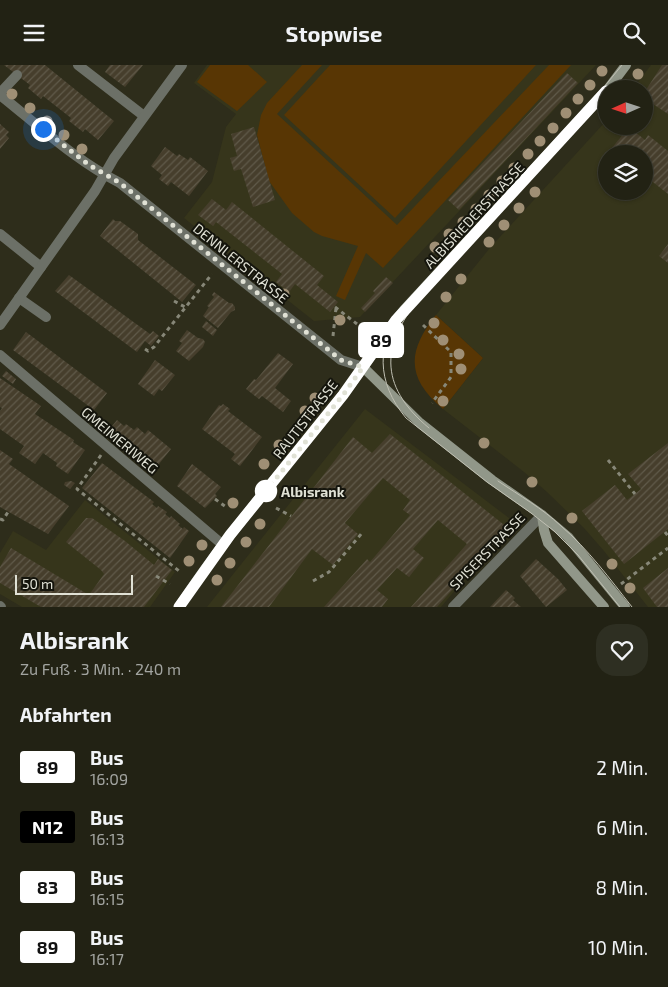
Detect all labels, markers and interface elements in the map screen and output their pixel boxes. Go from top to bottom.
icon: menu [20,19,48,47]
icon: search [620,19,648,47]
text: Stopwise [286,20,382,46]
north arrow [598,80,652,135]
map controls [598,80,653,200]
your location [31,117,56,142]
button: layers [598,145,653,200]
street label: ALBISRIEDERSTRASSE [420,158,528,272]
street label: DENNLERSTRASSE [190,219,292,307]
line badge: 89 [358,324,404,356]
text: 89 [370,329,392,351]
street label: RAUTISTRASSE [269,376,341,462]
street label: GMEIMERIWEG [78,403,162,477]
marker: Albisrank [255,480,277,502]
place label: Albisrank [281,483,345,500]
street label: SPISERSTRASSE [446,509,528,593]
scale bar [15,572,132,595]
text: 50 m [22,575,53,592]
button: heart [596,624,648,676]
text: Albisrank [20,625,129,654]
text: Zu Fuß · 3 Min. · 240 m [20,659,181,678]
text: Abfahrten [20,703,112,726]
text: Bus [90,746,124,769]
text: 89 [37,756,58,778]
text: 2 Min. [596,756,648,779]
text: 16:09 [90,769,128,788]
text: Bus [90,806,124,829]
text: N12 [32,816,63,838]
text: 6 Min. [596,816,648,839]
text: 16:13 [90,829,125,848]
text: Bus [90,866,124,889]
text: 83 [37,876,58,898]
text: 8 Min. [595,876,648,899]
text: 16:15 [90,889,124,908]
text: Bus [90,926,124,949]
text: 89 [37,936,58,958]
text: 10 Min. [588,936,648,959]
text: 16:17 [90,949,124,968]

